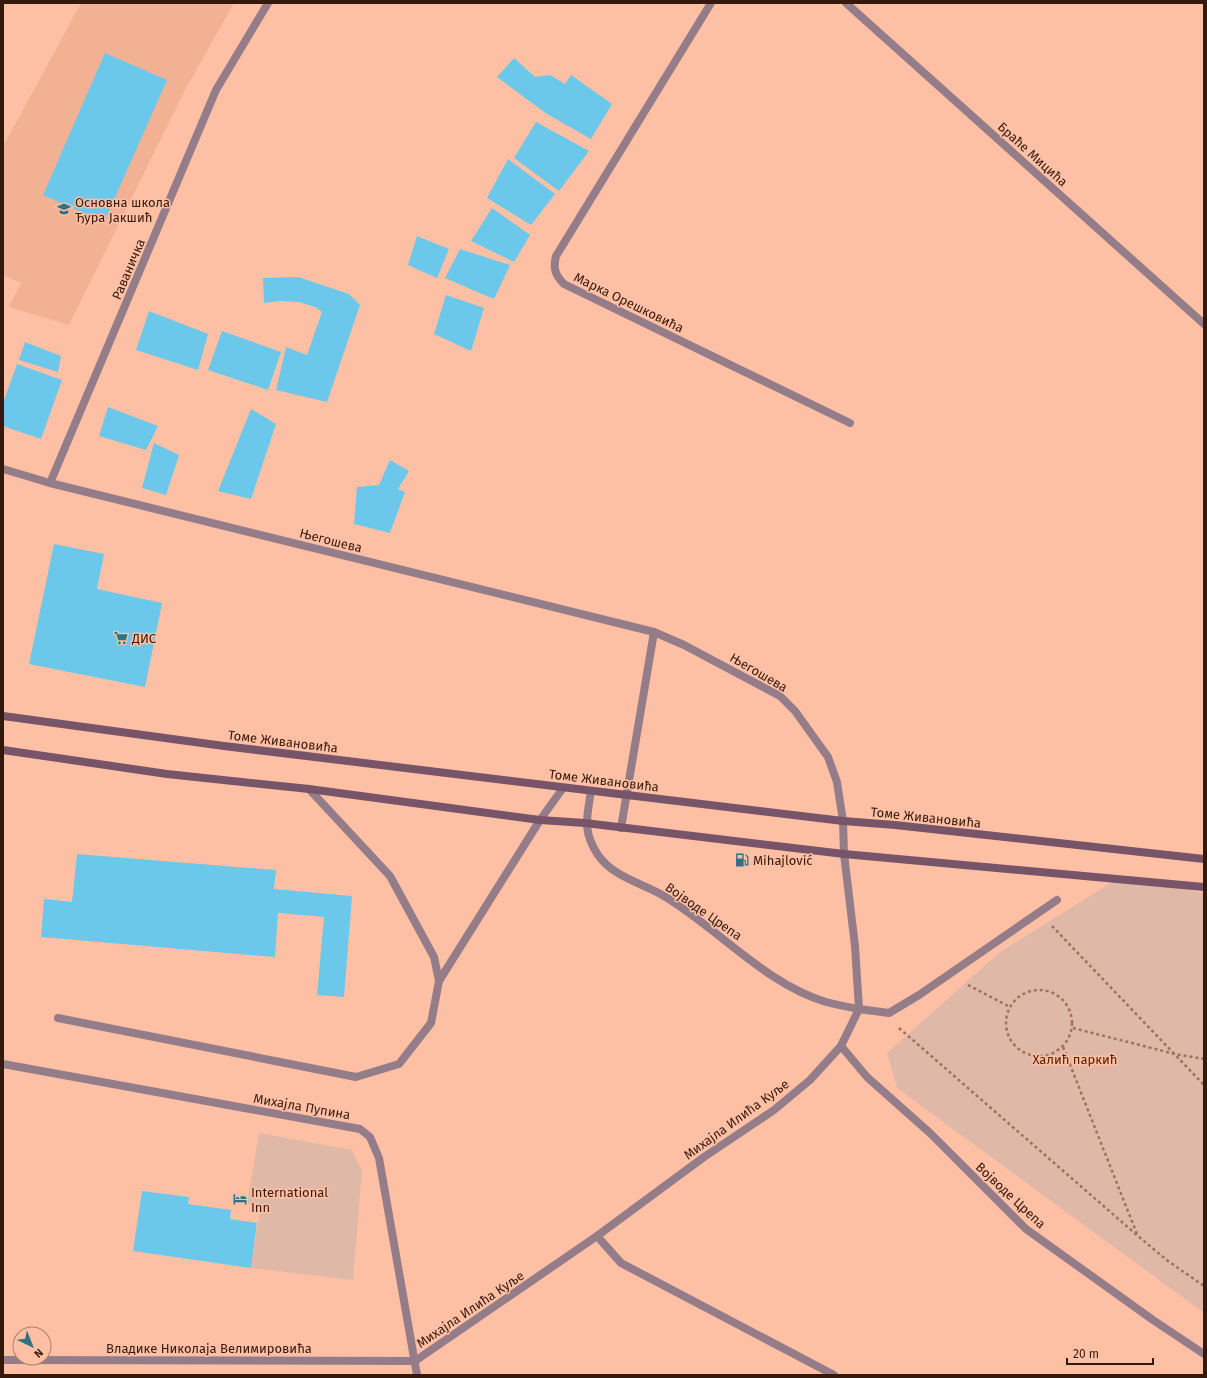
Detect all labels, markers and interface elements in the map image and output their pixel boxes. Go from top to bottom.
street label: Браће Мицића [995,119,1071,190]
place label: Основна школа Ђура Јакшић [75,195,170,225]
school or university icon: Основна школа Ђура Јакшић [56,201,72,217]
street label: Раваничка [109,237,148,302]
street label: Марка Орешковића [571,269,686,336]
street label: Његошева [298,525,364,555]
supermarket icon: ДИС [113,630,129,646]
place label: ДИС [131,631,157,646]
street label: Његошева [727,650,790,695]
street label: Томе Живановића [227,727,339,756]
street label: Томе Живановића [548,766,660,795]
street label: Томе Живановића [870,804,982,831]
fuel station icon: Mihajlović [734,852,750,868]
place label: Mihajlović [753,853,813,868]
street label: Војводе Црепа [663,879,745,943]
park label: Халић паркић [1032,1052,1118,1067]
street label: Михајла Илића Куље [681,1076,792,1163]
street label: Михајла Пупина [252,1091,351,1122]
street label: Војводе Црепа [973,1159,1049,1231]
place label: International Inn [251,1185,328,1215]
hotel icon: International Inn [232,1191,248,1207]
street label: Михајла Илића Куље [414,1268,527,1351]
north arrow [12,1326,52,1366]
scale bar [1067,1340,1153,1366]
street label: Владике Николаја Велимировића [106,1341,312,1356]
text: N [31,1346,46,1360]
text: 20 m [1073,1347,1099,1361]

